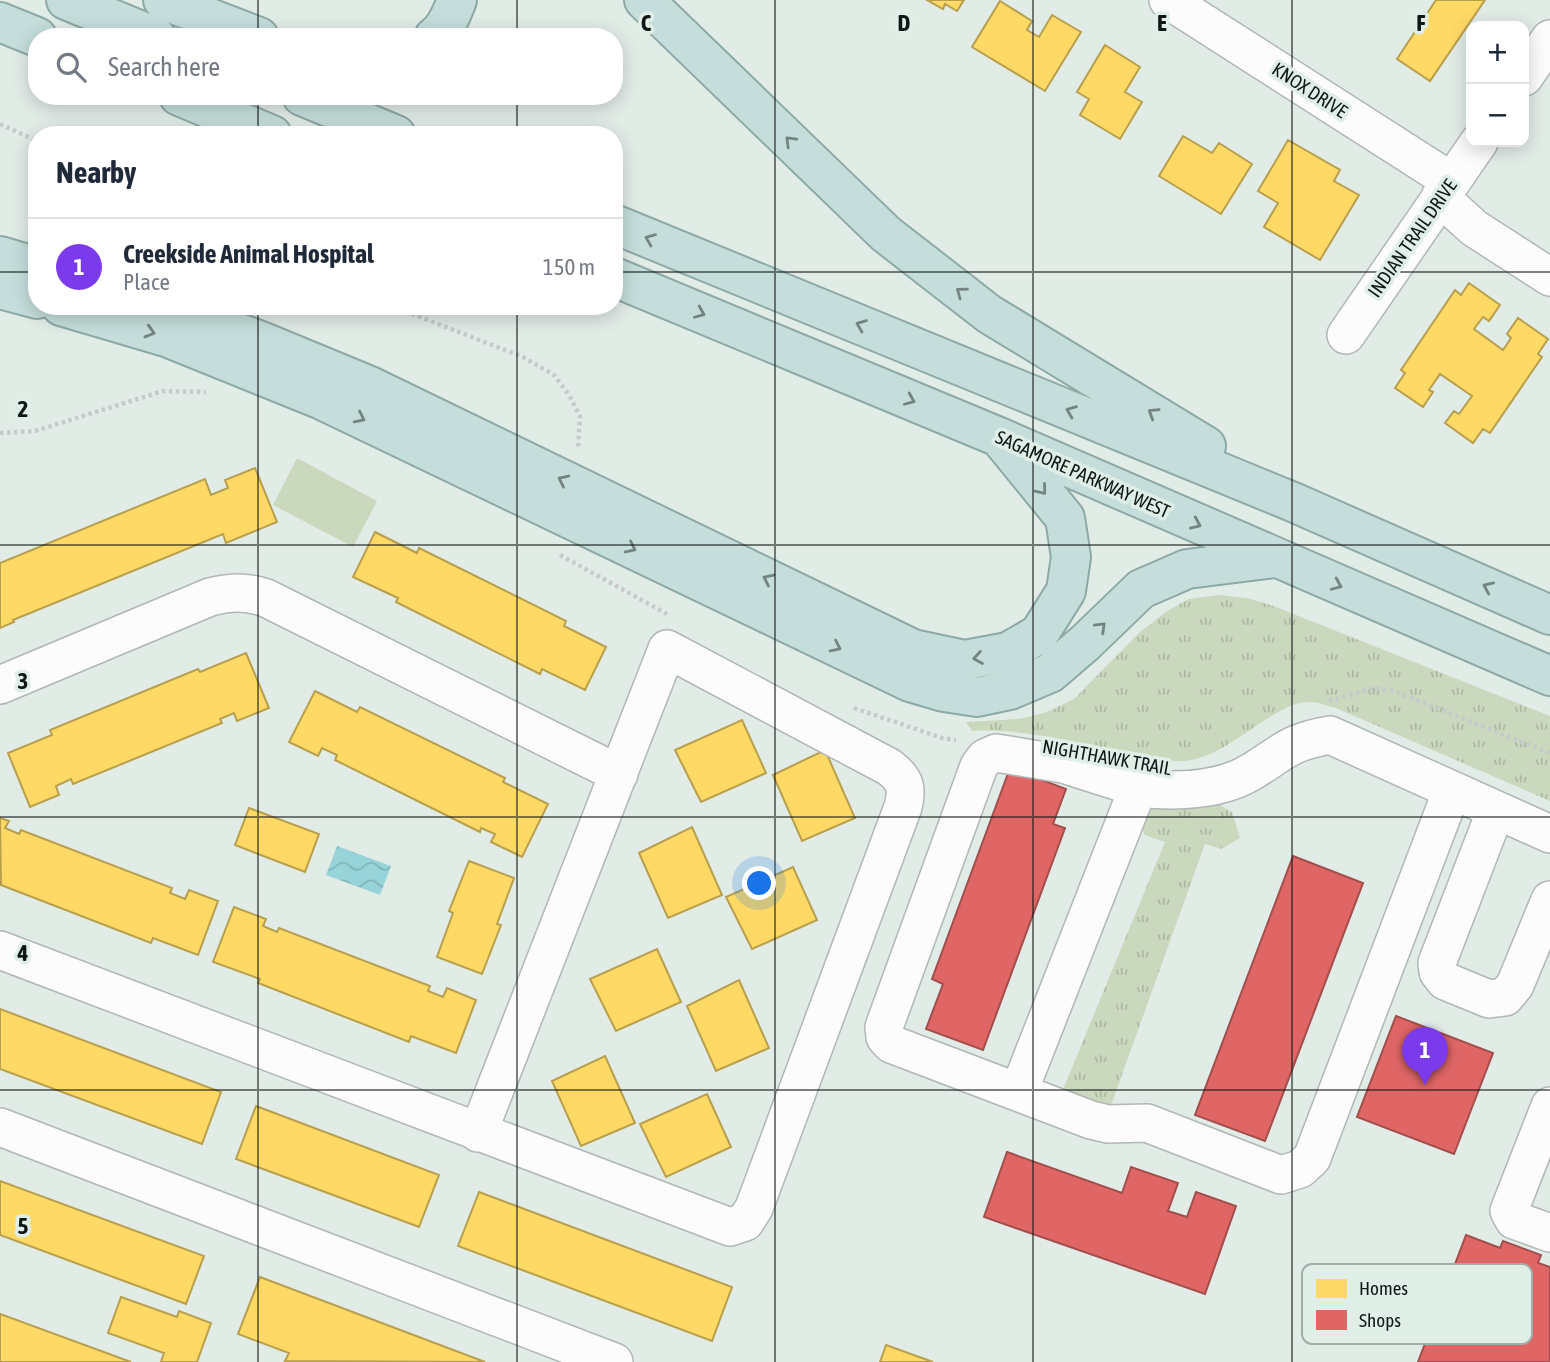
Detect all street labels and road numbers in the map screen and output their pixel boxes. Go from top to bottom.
street label: KNOX DRIVE [1268,58,1352,122]
street label: INDIAN TRAIL DRIVE [1363,175,1461,301]
street label: SAGAMORE PARKWAY WEST [992,426,1174,523]
street label: NIGHTHAWK TRAIL [1041,735,1174,779]

